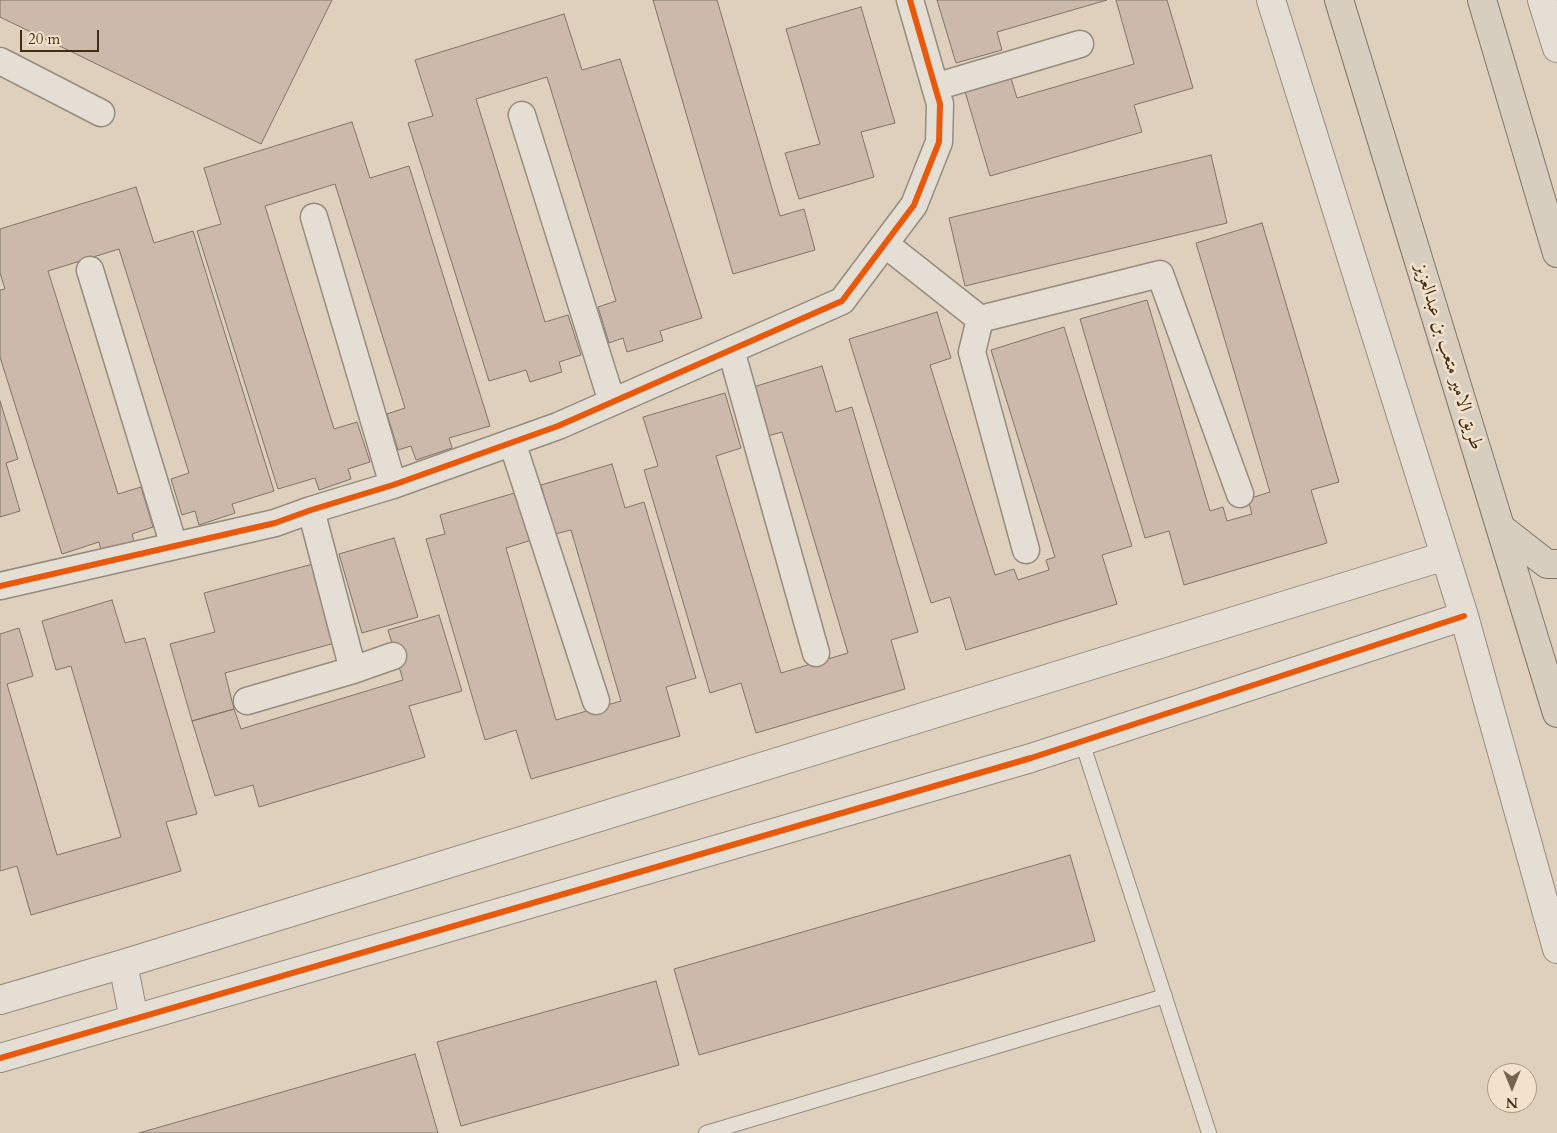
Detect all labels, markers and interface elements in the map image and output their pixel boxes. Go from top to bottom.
scale bar [22,20,101,52]
text: 20 m [28,29,60,49]
street label: طريق الامير متعب بن عبدالعزيز [1409,261,1487,453]
north arrow [1487,1063,1537,1113]
text: N [1506,1093,1518,1112]

